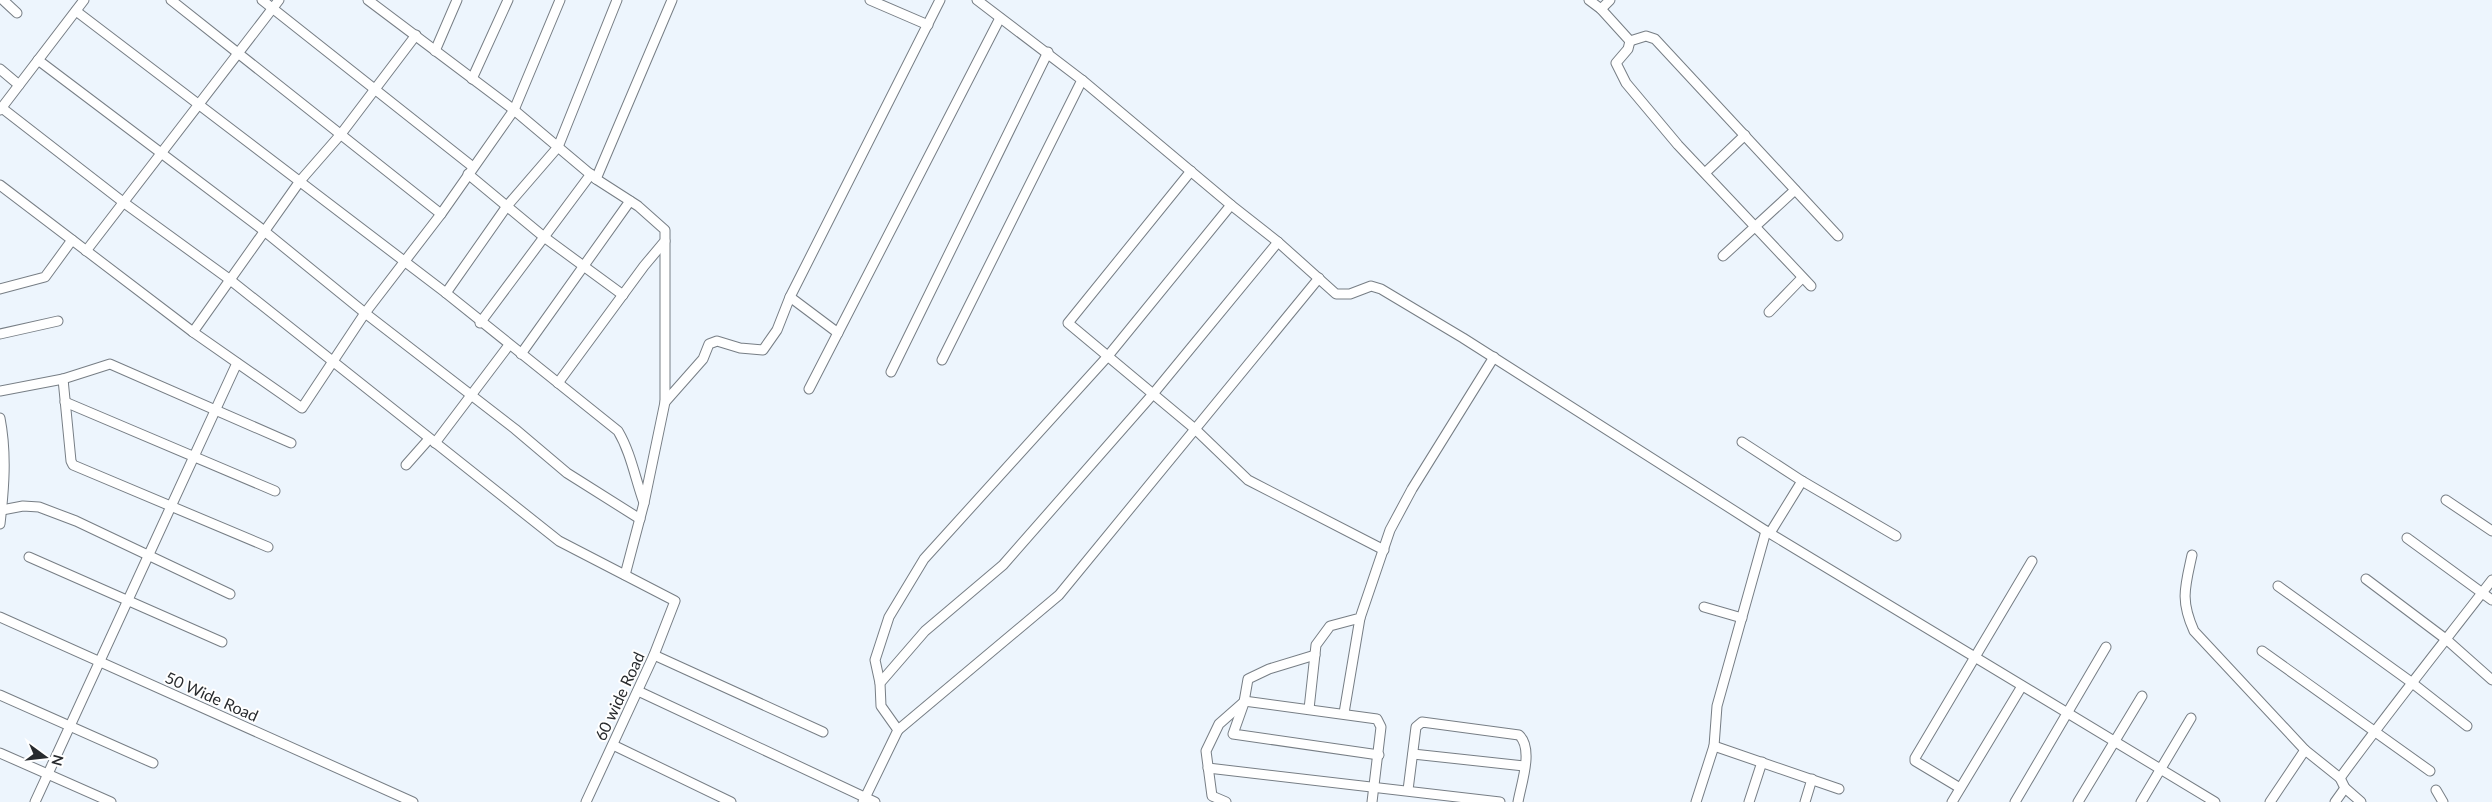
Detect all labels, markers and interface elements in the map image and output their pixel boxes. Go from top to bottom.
street label: 60 wide Road [590,649,648,743]
street label: 50 Wide Road [163,667,261,725]
north arrow [20,732,70,782]
text: N [48,753,68,768]

